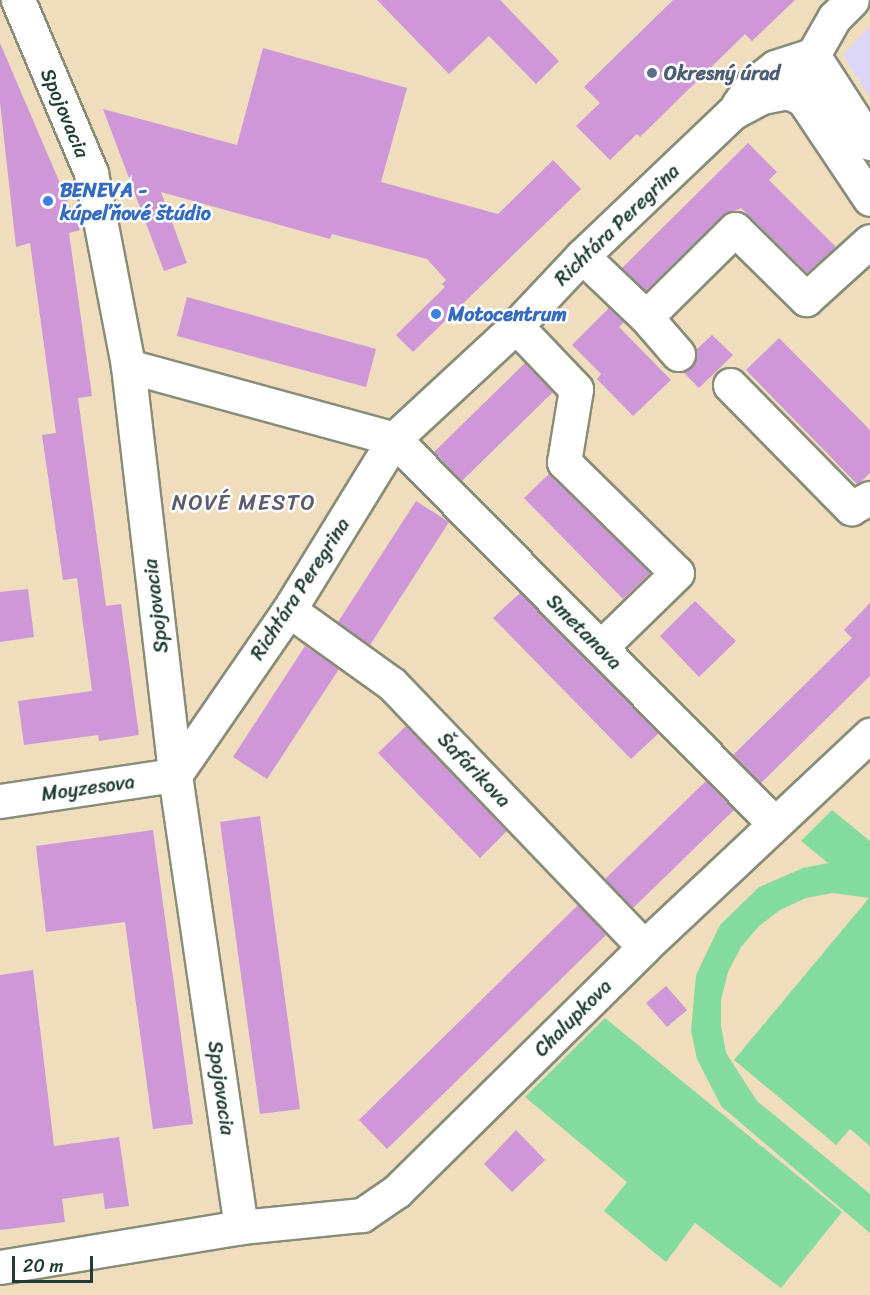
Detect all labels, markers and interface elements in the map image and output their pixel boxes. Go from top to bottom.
place label: Okresný úrad [664,61,780,85]
street label: Spojovacia [35,65,95,161]
marker: Okresný úrad [645,66,659,80]
street label: Richtára Peregrina [549,159,685,291]
place label: BENEVA - kúpeľňové štúdio [60,178,211,225]
marker: BENEVA - kúpeľňové štúdio [41,194,55,208]
place label: Motocentrum [448,302,567,326]
marker: Motocentrum [429,307,443,321]
district label: NOVÉ MESTO [172,490,316,516]
street label: Richtára Peregrina [245,513,355,665]
street label: Spojovacia [138,557,174,655]
street label: Smetanova [541,589,627,675]
street label: Šafárikova [432,727,516,813]
street label: Moyzesova [40,770,136,806]
street label: Chalupkova [529,974,617,1062]
street label: Spojovacia [203,1039,239,1137]
scale bar [15,1244,96,1282]
text: 20 m [23,1250,63,1282]

